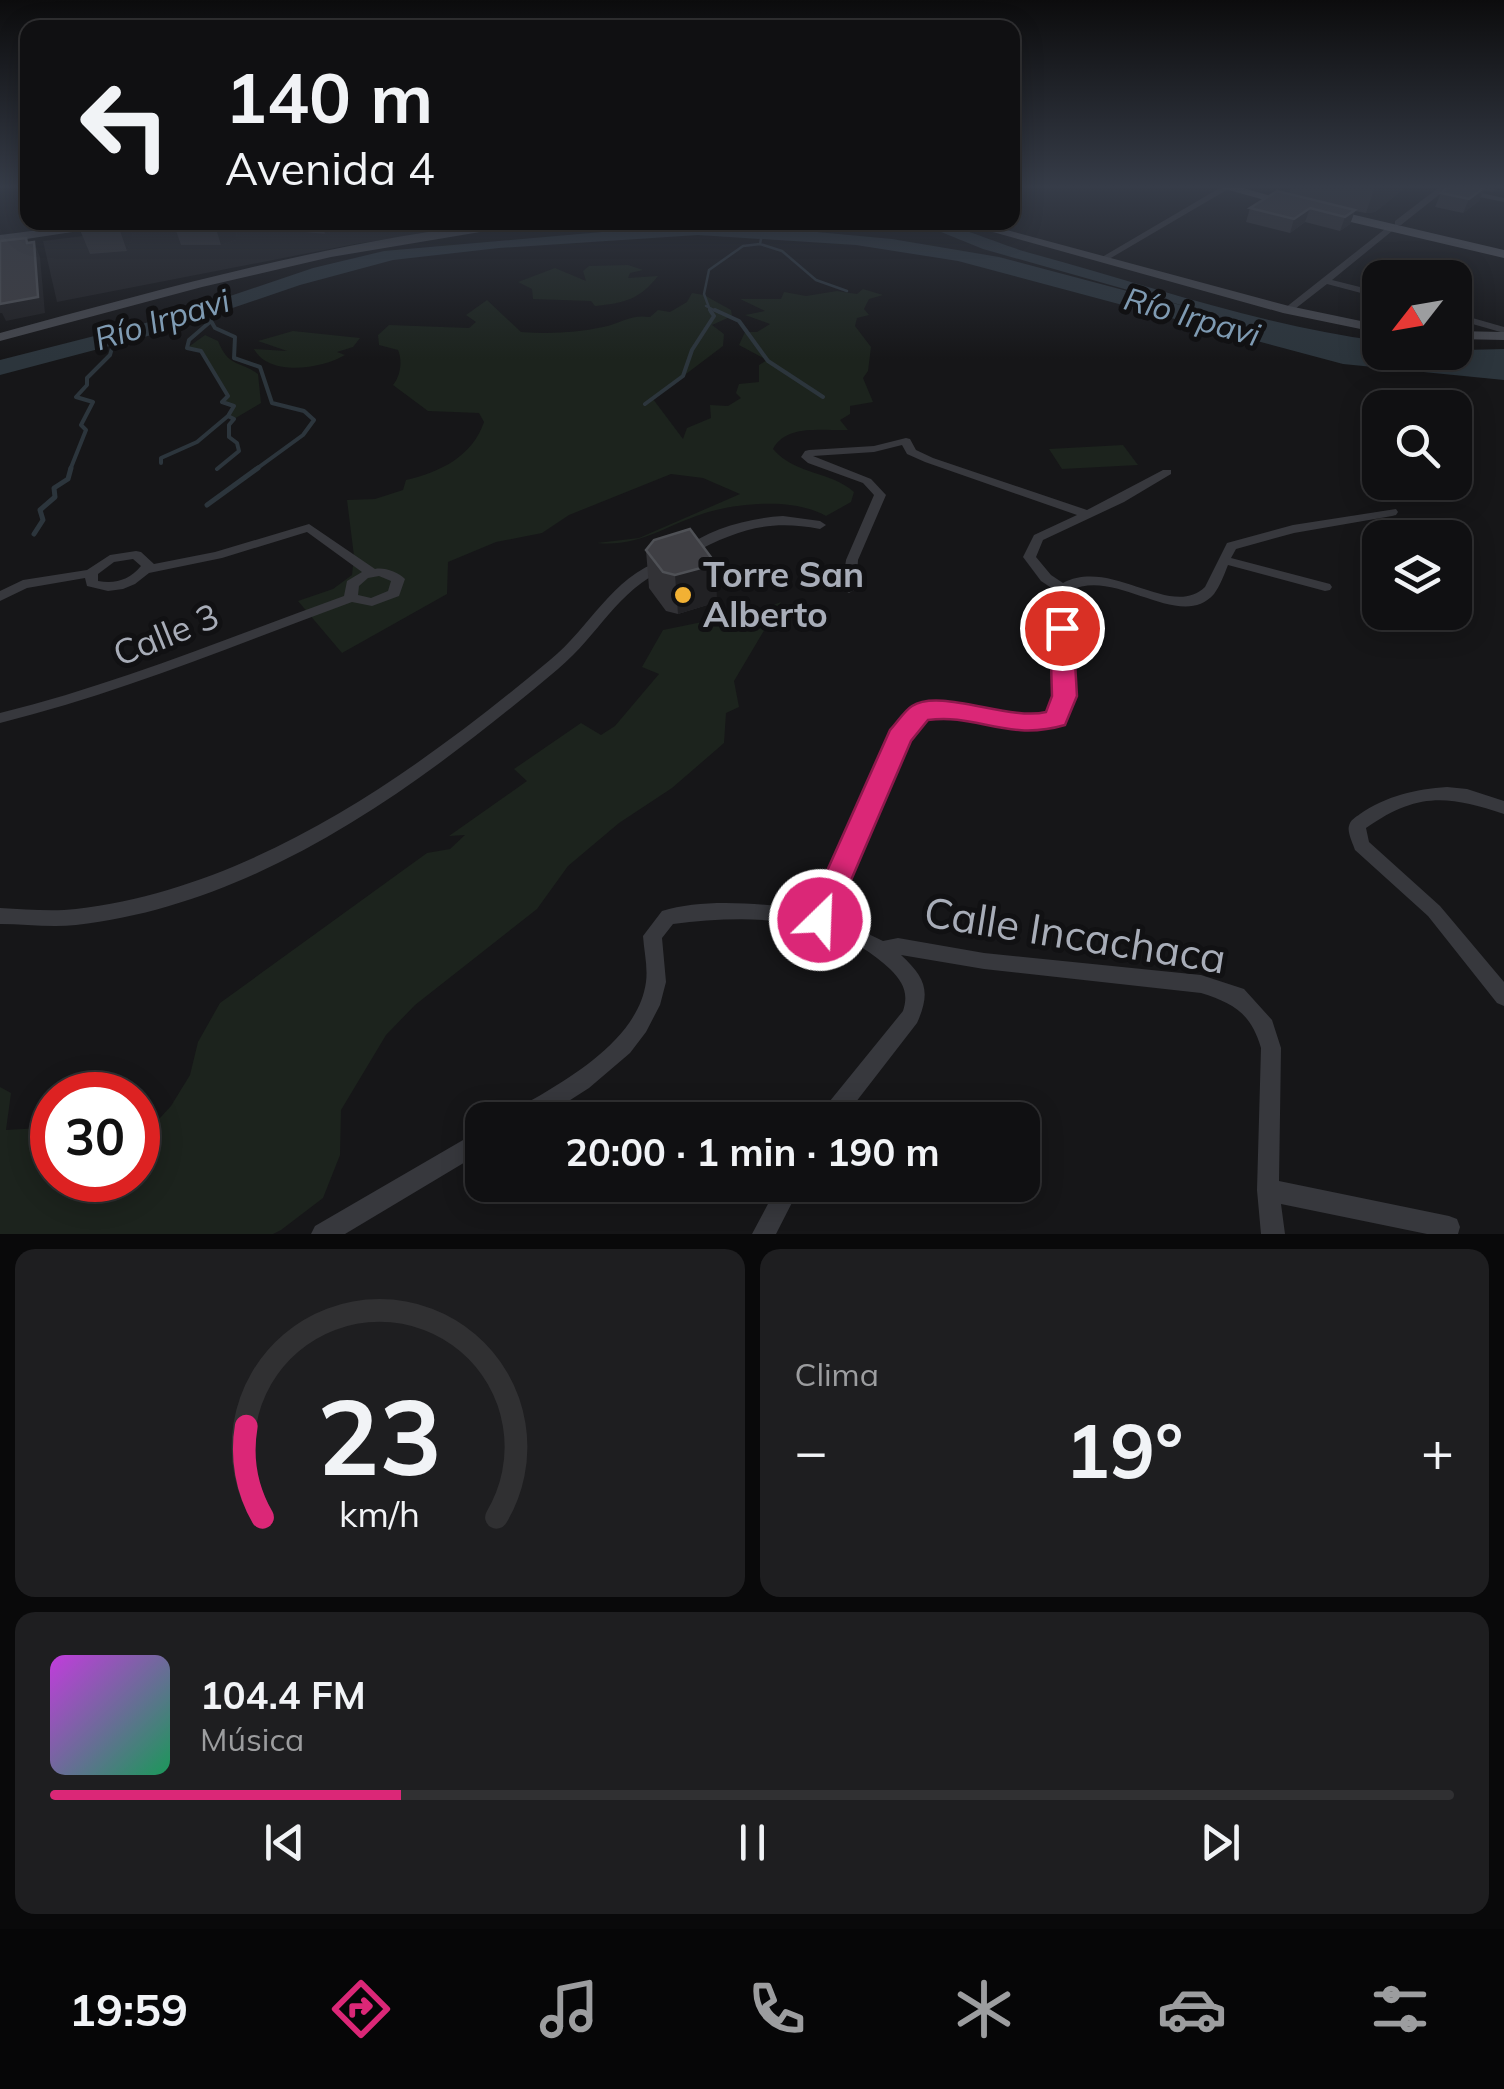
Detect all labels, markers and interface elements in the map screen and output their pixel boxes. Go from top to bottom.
text: 140 m [225,53,433,141]
icon: left [60,60,190,190]
text: Avenida 4 [225,140,435,196]
north arrow [1362,260,1472,370]
map controls [1362,260,1472,630]
water label: Río Irpavi [1120,278,1265,355]
water label: Río Irpavi [89,279,234,359]
button: search [1362,390,1472,500]
button: layers [1362,520,1472,630]
place label: Torre San Alberto [703,552,864,636]
marker: Torre San Alberto [672,584,694,606]
pin [1020,586,1105,671]
street label: Calle 3 [106,593,225,675]
icon: arrive [1035,601,1090,656]
position arrow [768,868,872,972]
street label: Calle Incachaca [920,884,1230,985]
speed limit sign: 30 [30,1072,160,1202]
text: 20:00 · 1 min · 190 m [565,1128,940,1176]
text: Clima [795,1354,879,1394]
text: 23 [317,1370,442,1501]
text: 19° [1065,1403,1183,1497]
text: − [795,1416,828,1485]
text: + [1421,1416,1454,1485]
text: km/h [339,1491,420,1536]
text: 104.4 FM [200,1671,366,1719]
text: Música [200,1719,304,1759]
icon: previous [257,1815,312,1870]
icon: pause [725,1815,780,1870]
icon: next [1193,1815,1248,1870]
icon: directions [326,1974,396,2044]
icon: music [534,1974,604,2044]
icon: phone [742,1974,812,2044]
icon: climate [949,1974,1019,2044]
icon: car [1157,1974,1227,2044]
icon: filters [1365,1974,1435,2044]
text: 19:59 [69,1981,188,2037]

